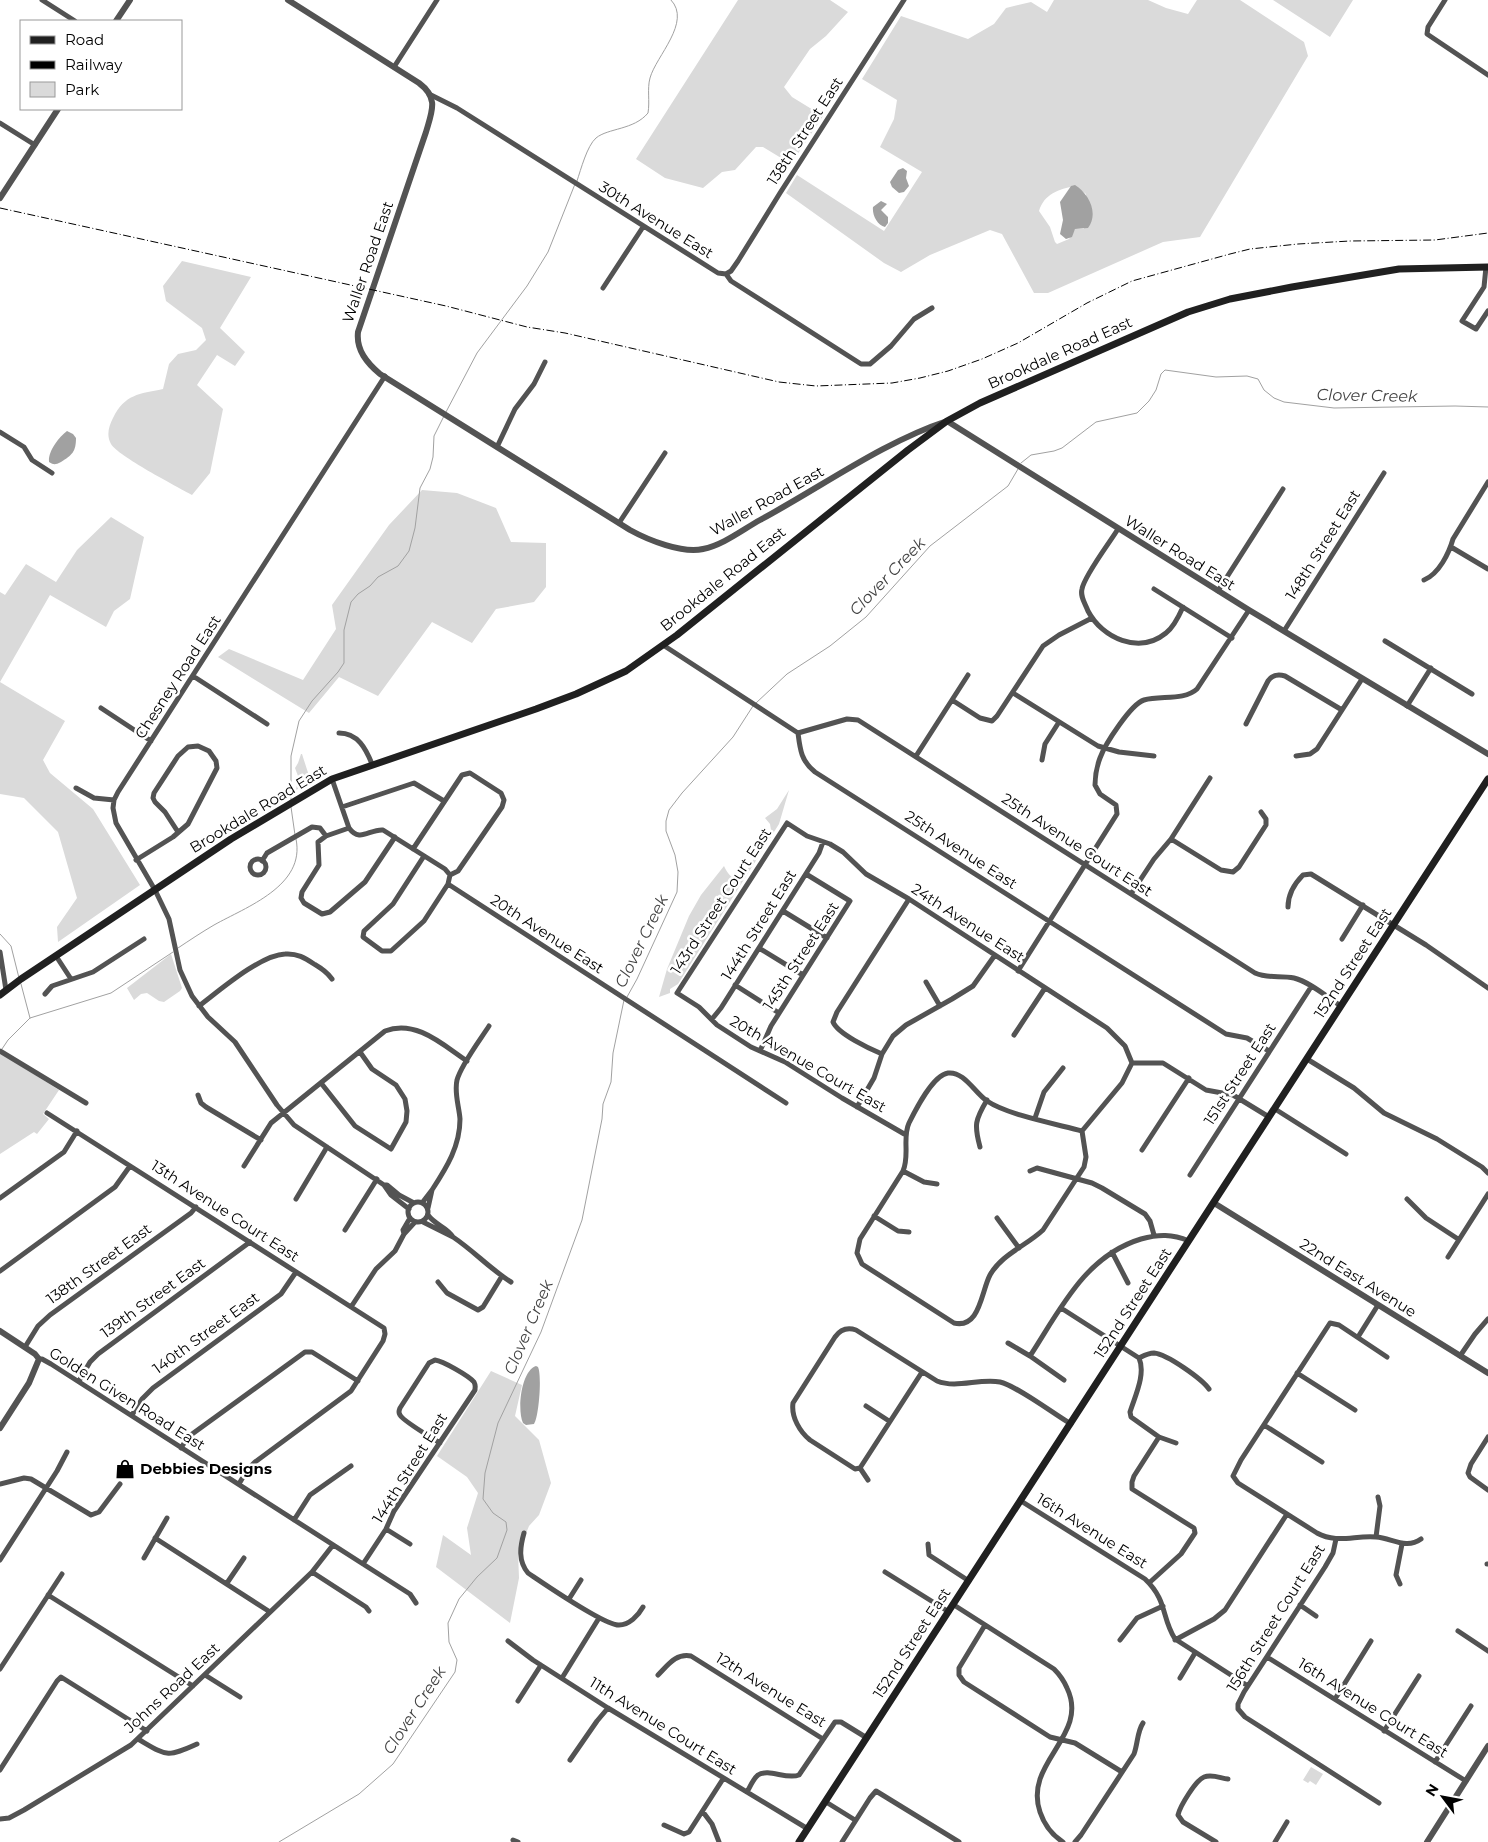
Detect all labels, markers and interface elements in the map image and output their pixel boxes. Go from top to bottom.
legend [20,20,182,110]
text: Road [65,30,104,49]
text: Railway [65,55,123,74]
street label: 138th Street East [763,73,847,188]
text: Park [65,80,99,99]
street label: 30th Avenue East [596,177,717,262]
street label: Waller Road East [338,199,397,325]
street label: Brookdale Road East [985,312,1135,393]
water label: Clover Creek [1316,385,1419,406]
street label: Waller Road East [707,461,827,540]
street label: 148th Street East [1281,486,1364,603]
street label: Waller Road East [1121,511,1239,594]
street label: Brookdale Road East [656,522,789,635]
water label: Clover Creek [845,532,930,619]
street label: Chesney Road East [130,611,225,742]
street label: Brookdale Road East [186,760,329,857]
street label: 25th Avenue Court East [998,789,1156,900]
street label: 25th Avenue East [902,806,1021,893]
street label: 143rd Street Court East [666,824,775,978]
street label: 144th Street East [717,866,800,984]
street label: 24th Avenue East [908,879,1028,966]
street label: 20th Avenue East [487,890,608,977]
water label: Clover Creek [611,890,673,991]
street label: 145th Street East [758,898,843,1013]
street label: 152nd Street East [1310,904,1395,1022]
street label: 20th Avenue Court East [727,1011,890,1116]
street label: 151st Street East [1199,1019,1280,1128]
street label: 13th Avenue Court East [148,1156,303,1266]
street label: 138th Street East [43,1219,155,1308]
street label: 22nd East Avenue [1296,1234,1420,1321]
street label: 152nd Street East [1090,1244,1175,1362]
street label: 139th Street East [97,1253,209,1342]
water label: Clover Creek [500,1276,557,1377]
street label: 140th Street East [149,1288,263,1378]
street label: Golden Given Road East [46,1343,209,1454]
street label: 144th Street East [368,1409,451,1527]
shop icon: Debbies Designs [114,1458,136,1480]
place label: Debbies Designs [140,1459,272,1478]
street label: 16th Avenue East [1033,1489,1151,1572]
street label: 156th Street Court East [1222,1540,1329,1695]
street label: 152nd Street East [869,1584,954,1702]
street label: Johns Road East [119,1638,223,1737]
street label: 12th Avenue East [712,1648,830,1731]
street label: 16th Avenue Court East [1295,1654,1452,1762]
water label: Clover Creek [379,1662,451,1758]
street label: 11th Avenue Court East [586,1673,740,1779]
north arrow [1418,1772,1468,1822]
text: N [1421,1781,1443,1800]

